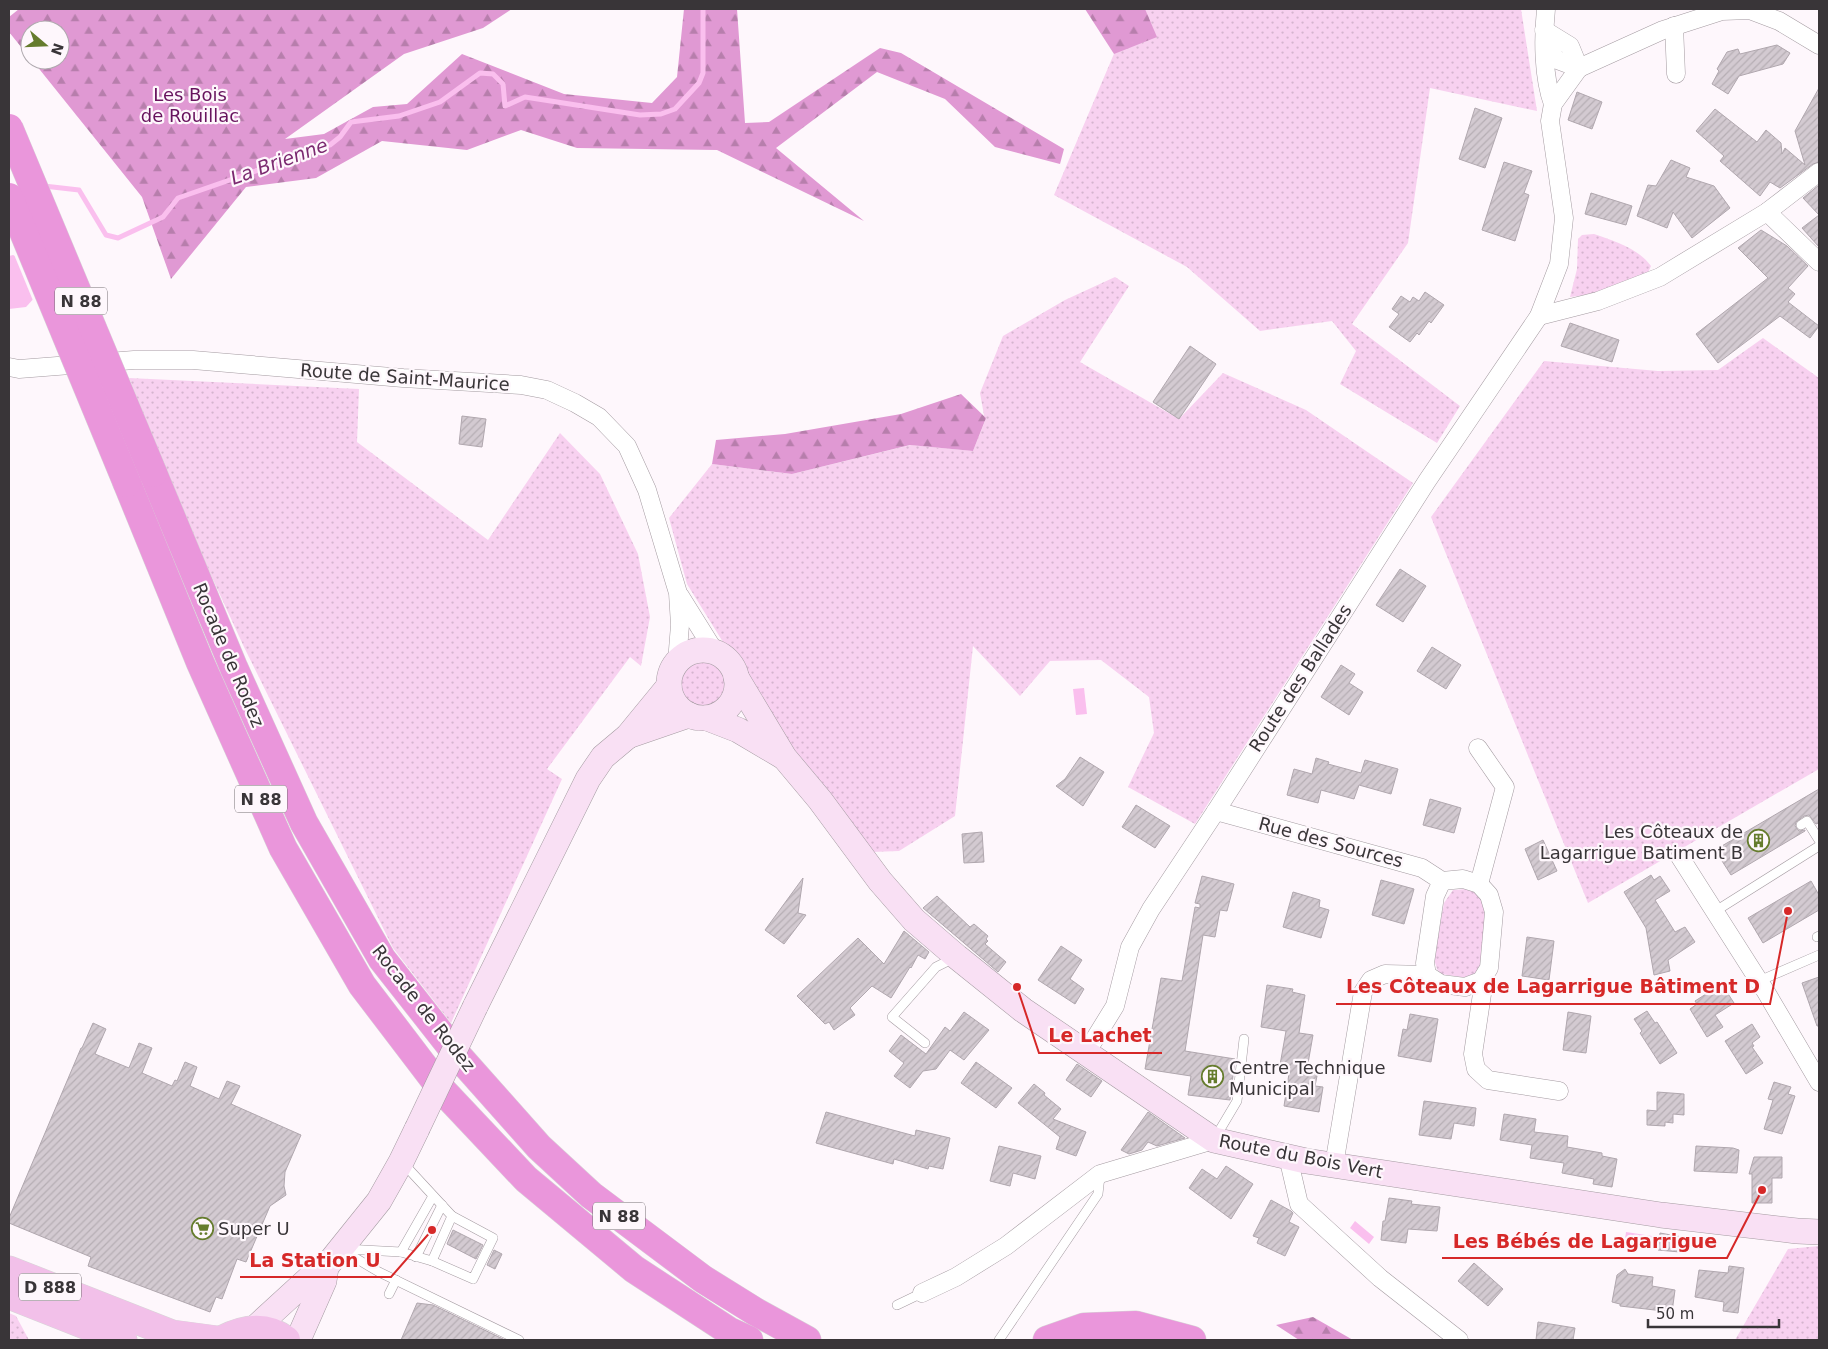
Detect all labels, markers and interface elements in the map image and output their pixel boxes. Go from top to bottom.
north arrow [20,20,70,70]
text: N [48,41,67,57]
park label: Les Bois de Rouillac [141,84,239,126]
water label: La Brienne [227,133,331,189]
road number: N 88 [55,288,107,314]
street label: Route de Saint-Maurice [300,359,510,395]
street label: Rocade de Rodez [189,580,269,730]
street label: Route des Ballades [1244,600,1356,756]
road number: N 88 [235,786,287,812]
street label: Rue des Sources [1256,813,1406,871]
place label: Les Côteaux de Lagarrigue Batiment B [1540,821,1743,863]
building icon: Les Côteaux de Lagarrigue Batiment B [1747,829,1771,853]
street label: Rocade de Rodez [368,941,480,1075]
callout: Les Côteaux de Lagarrigue Bâtiment D [1336,970,1770,1004]
text: Les Côteaux de Lagarrigue Bâtiment D [1346,975,1760,997]
callout: Le Lachet [1039,1019,1162,1053]
text: Le Lachet [1048,1024,1152,1046]
place label: Centre Technique Municipal [1229,1057,1386,1099]
building icon: Centre Technique Municipal [1201,1065,1225,1089]
street label: Route du Bois Vert [1217,1130,1385,1182]
road number: N 88 [593,1202,645,1230]
supermarket icon: Super U [190,1216,214,1240]
place label: Super U [218,1218,290,1239]
callout: Les Bébés de Lagarrigue [1442,1224,1727,1258]
text: Les Bébés de Lagarrigue [1453,1230,1717,1252]
callout: La Station U [240,1243,391,1277]
text: La Station U [249,1249,381,1271]
road number: D 888 [19,1274,81,1300]
scale bar [1648,1296,1779,1328]
text: 50 m [1656,1305,1694,1323]

